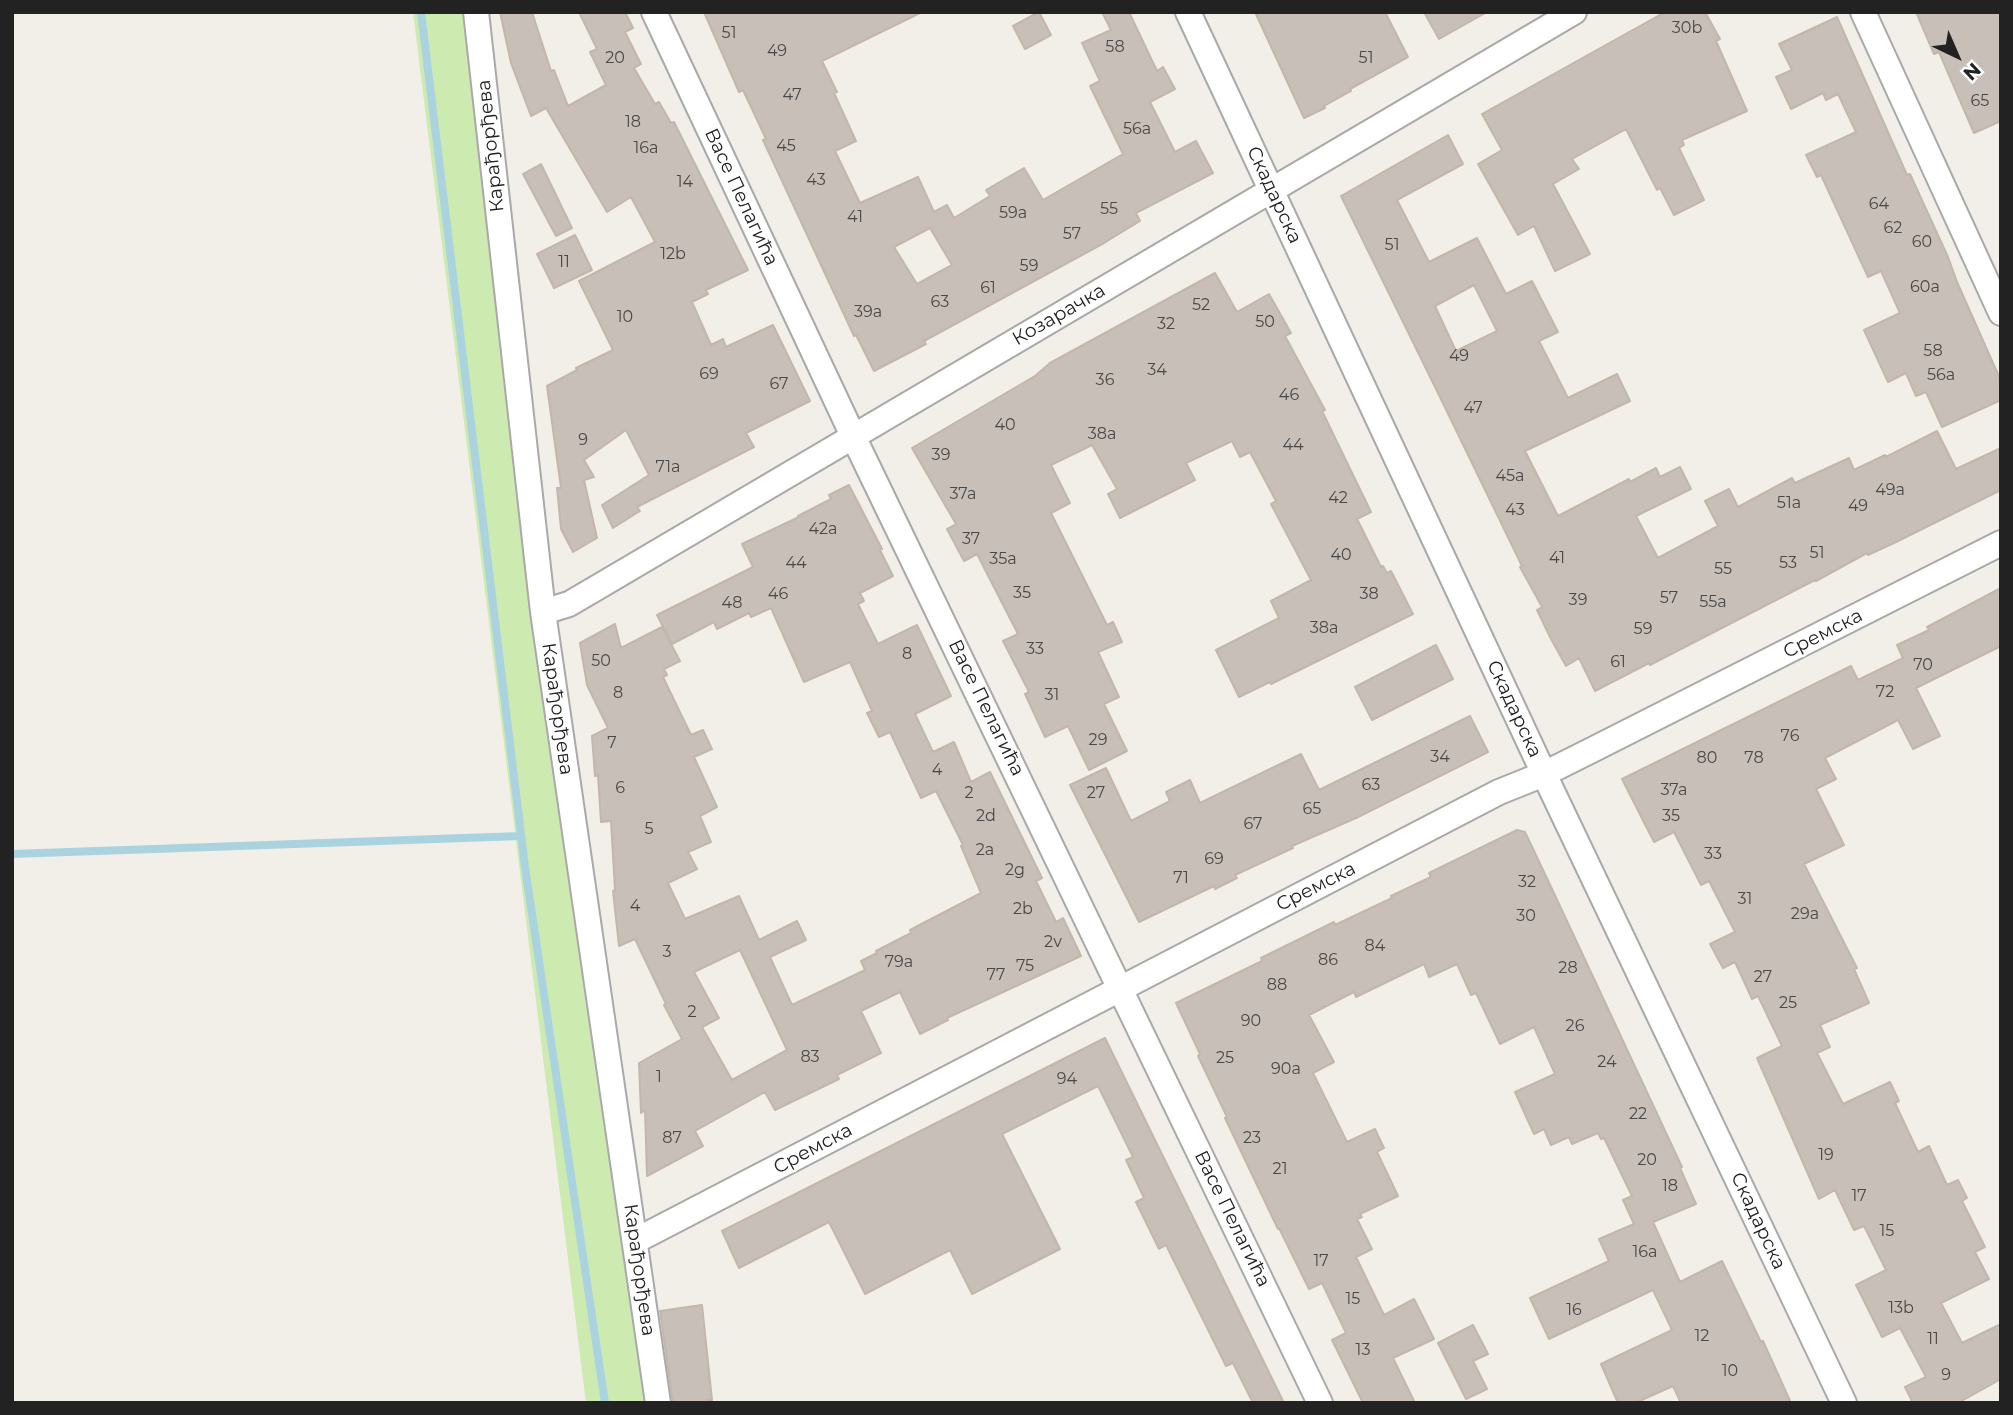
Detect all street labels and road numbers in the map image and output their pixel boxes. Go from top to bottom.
street label: Карађорђева [473,79,509,213]
street label: Васе Пелагића [699,125,783,269]
street label: Скадарска [1242,143,1306,247]
street label: Козарачка [1009,279,1109,351]
street label: Сремска [1780,604,1866,664]
street label: Васе Пелагића [943,636,1029,780]
street label: Карађорђева [536,642,578,776]
street label: Скадарска [1482,657,1546,761]
street label: Сремска [1273,857,1359,917]
street label: Сремска [770,1119,856,1179]
street label: Васе Пелагића [1189,1147,1275,1291]
street label: Скадарска [1726,1169,1790,1273]
street label: Карађорђева [618,1203,660,1337]

